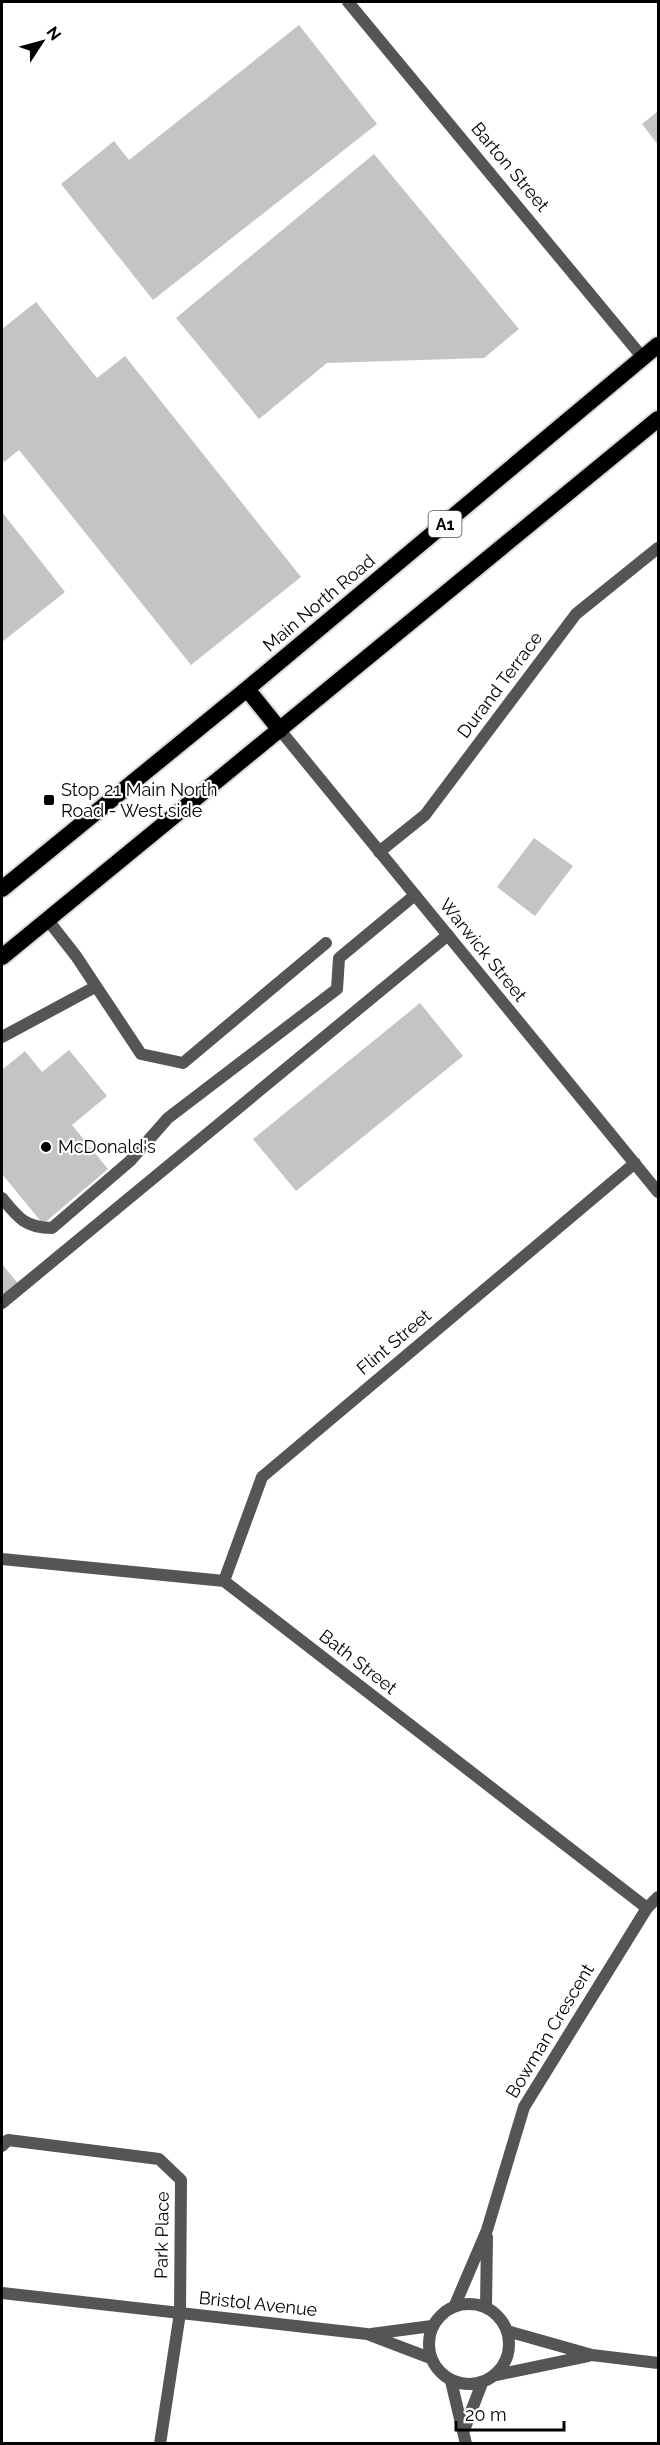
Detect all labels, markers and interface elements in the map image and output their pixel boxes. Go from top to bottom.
north arrow [12,12,72,72]
text: N [42,23,65,44]
street label: Barton Street [467,118,554,215]
road number: A1 [428,511,462,537]
street label: Main North Road [258,550,379,656]
street label: Durand Terrace [453,627,547,742]
place label: Stop 21 Main North Road - West side [61,779,218,821]
marker: Stop 21 Main North Road - West side [42,793,56,807]
street label: Warwick Street [435,894,531,1005]
place label: McDonald's [58,1136,156,1157]
marker: McDonald's [39,1140,53,1154]
street label: Flint Street [352,1305,435,1379]
street label: Bath Street [315,1625,401,1698]
street label: Bowman Crescent [501,1960,598,2102]
street label: Park Place [150,2191,173,2279]
street label: Bristol Avenue [198,2287,319,2320]
scale bar [456,2394,564,2432]
text: 20 m [465,2404,507,2425]

